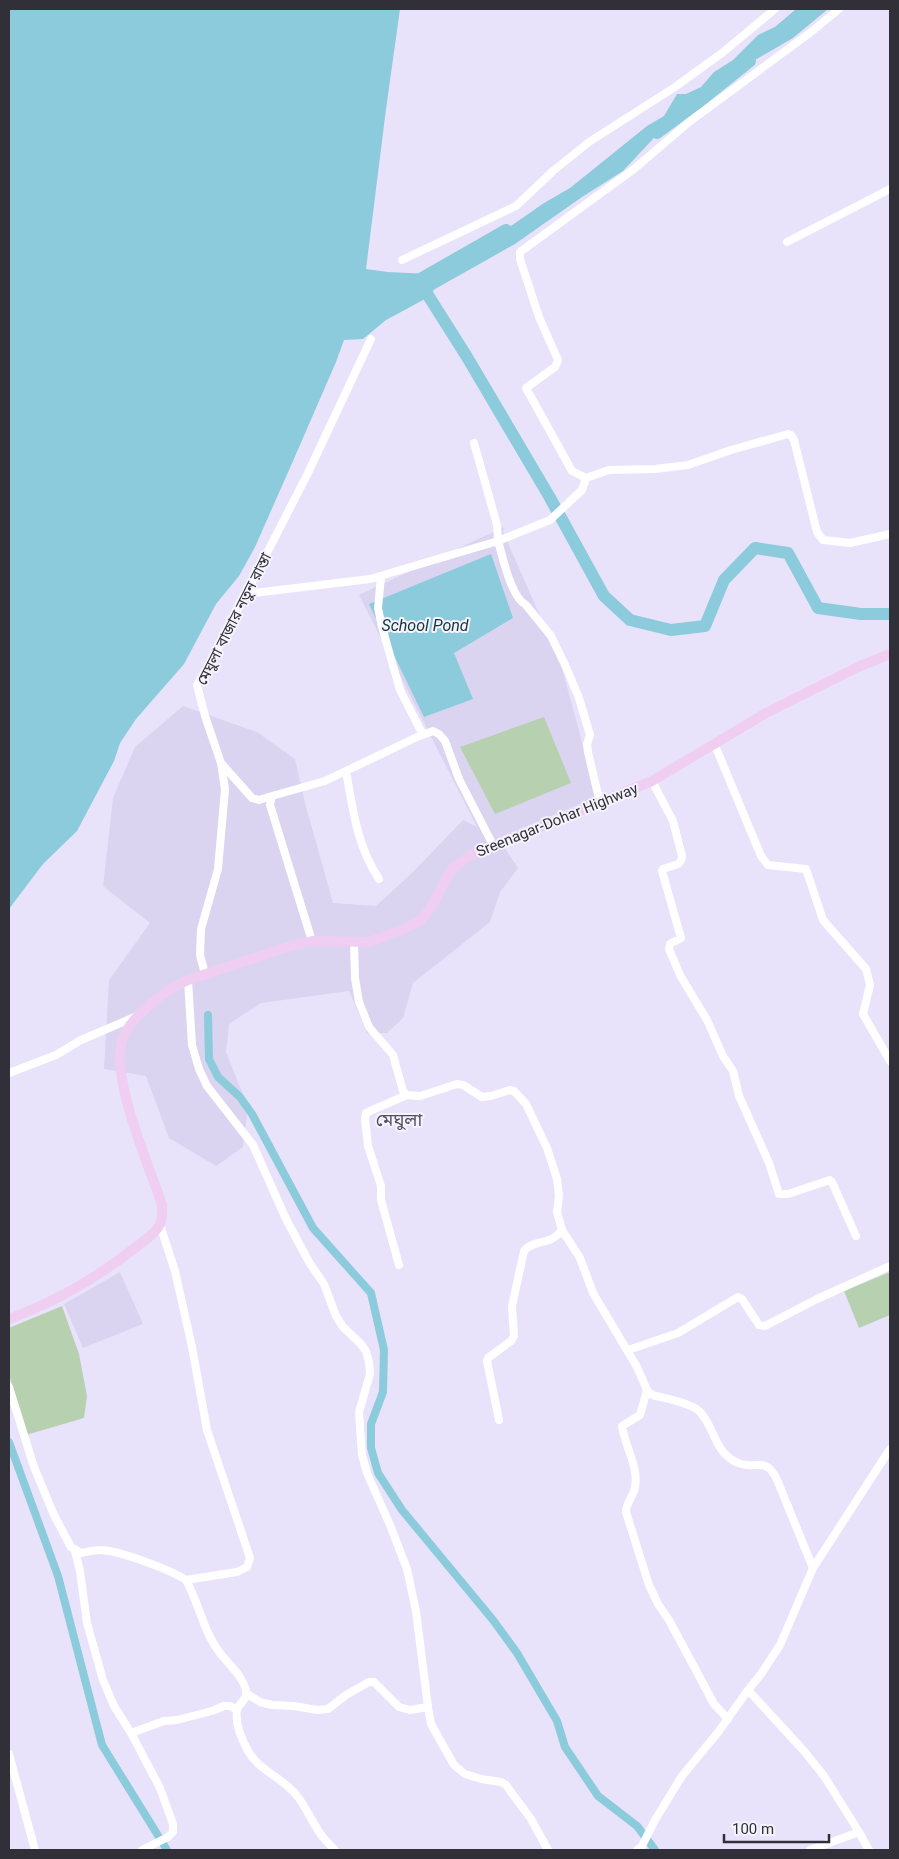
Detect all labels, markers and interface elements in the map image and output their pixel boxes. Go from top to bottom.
street label: মেঘুলা বাজার নতুন রাস্তা [193,549,276,688]
water label: School Pond [381,616,469,635]
street label: Sreenagar-Dohar Highway [473,779,641,861]
district label: মেঘুলা [376,1109,423,1131]
scale bar [724,1812,829,1844]
text: 100 m [732,1820,774,1838]

